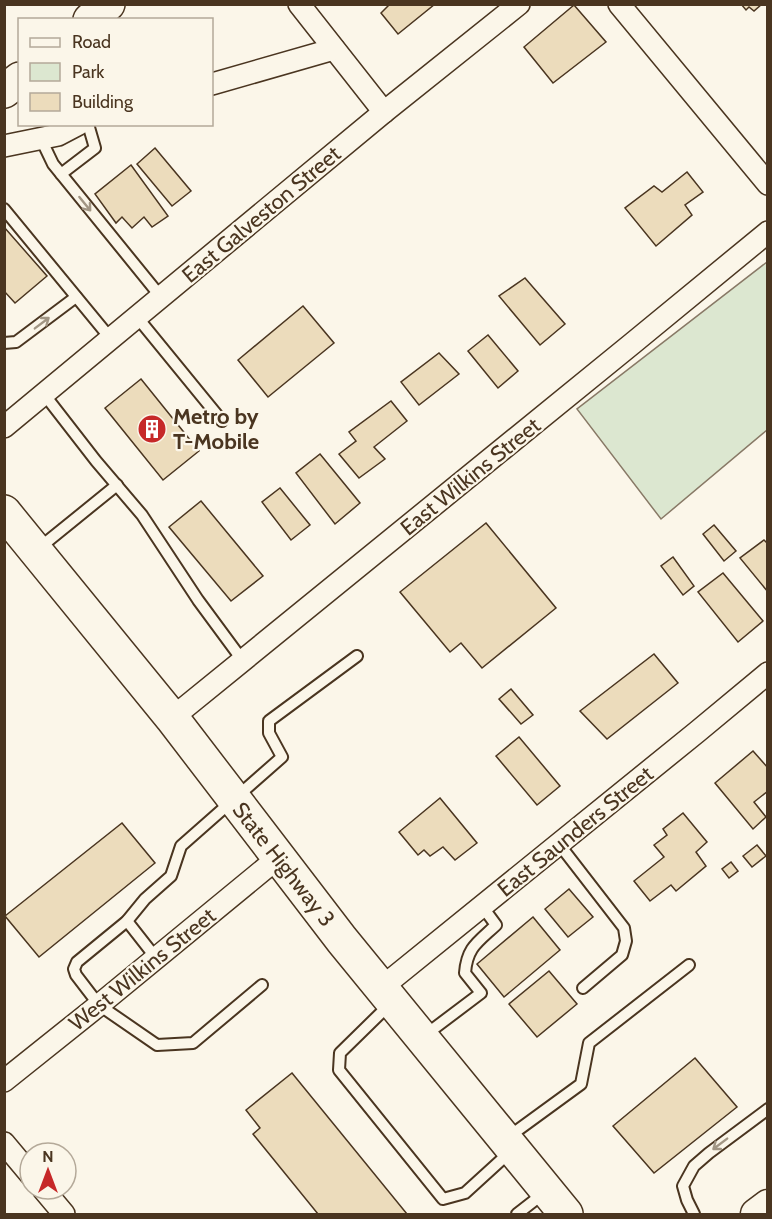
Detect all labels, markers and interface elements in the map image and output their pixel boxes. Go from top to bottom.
legend [18,18,213,126]
text: Road [72,31,111,53]
text: Park [72,61,105,83]
text: Building [72,91,134,113]
street label: East Galveston Street [176,140,347,289]
one-way arrow [79,196,92,212]
one-way arrow [33,317,49,329]
place label: Metro by T-Mobile [173,403,259,455]
street label: East Wilkins Street [395,411,546,541]
building icon: Metro by T-Mobile [136,413,168,445]
street label: East Saunders Street [492,760,659,902]
street label: State Highway 3 [227,797,341,932]
street label: West Wilkins Street [64,902,221,1037]
one-way arrow [713,1138,729,1150]
north arrow [18,1141,78,1201]
text: N [42,1147,54,1166]

